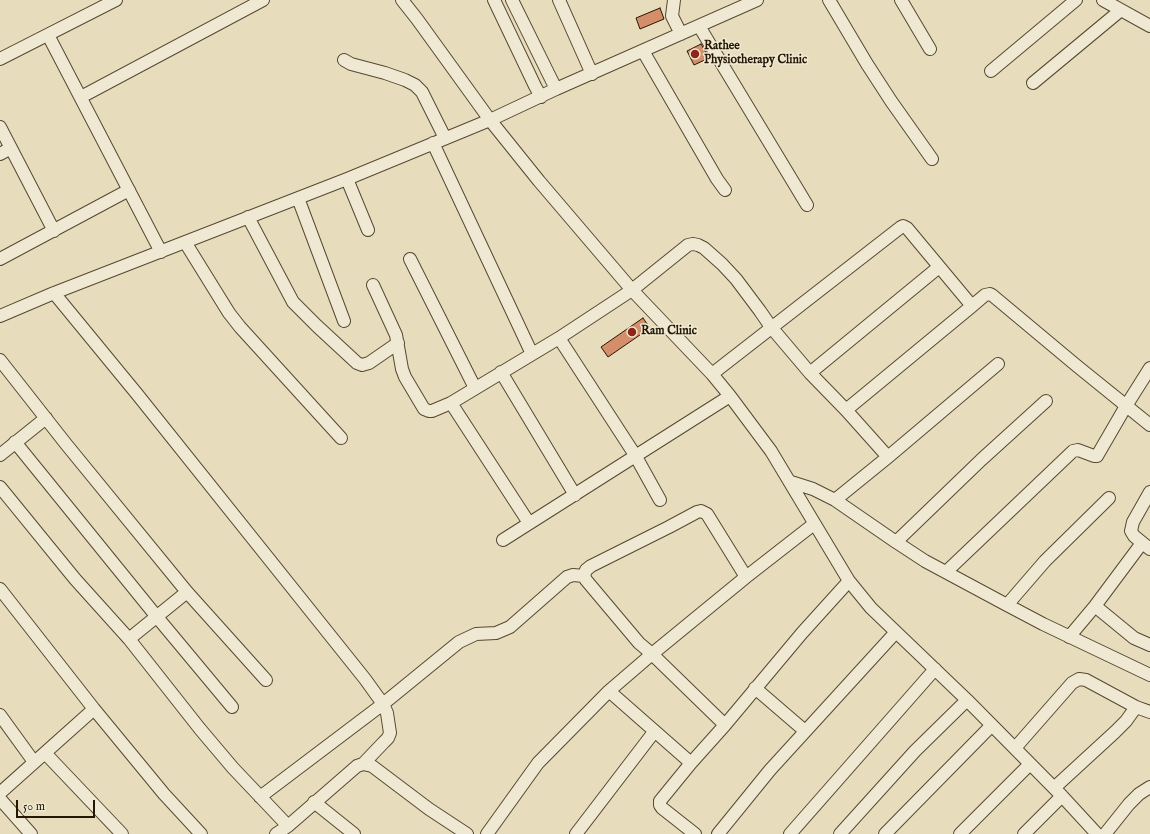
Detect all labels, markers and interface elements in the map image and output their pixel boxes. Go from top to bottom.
place label: Rathee Physiotherapy Clinic [704,40,807,68]
marker: Rathee Physiotherapy Clinic [689,48,701,60]
place label: Ram Clinic [641,325,697,339]
marker: Ram Clinic [626,326,638,338]
scale bar [18,792,97,818]
text: 50 m [23,799,45,814]

